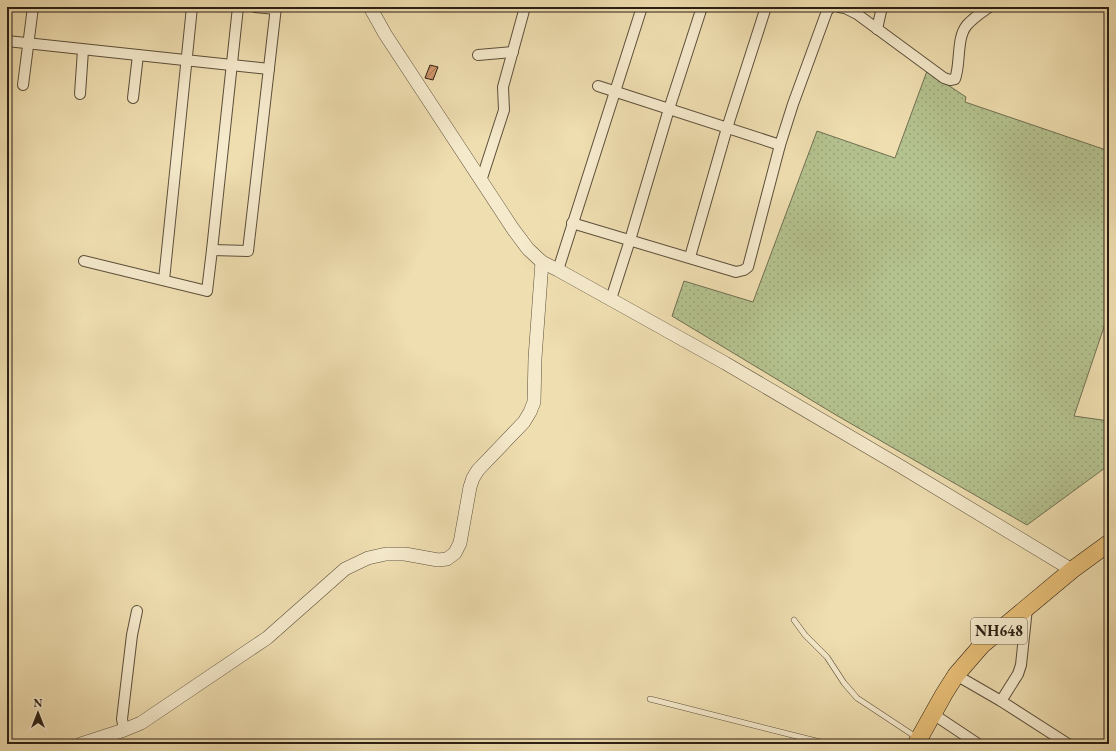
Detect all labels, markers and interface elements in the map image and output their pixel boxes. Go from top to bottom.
road number: NH648 [971,618,1027,644]
north arrow [18,693,58,733]
text: N [34,696,43,710]

